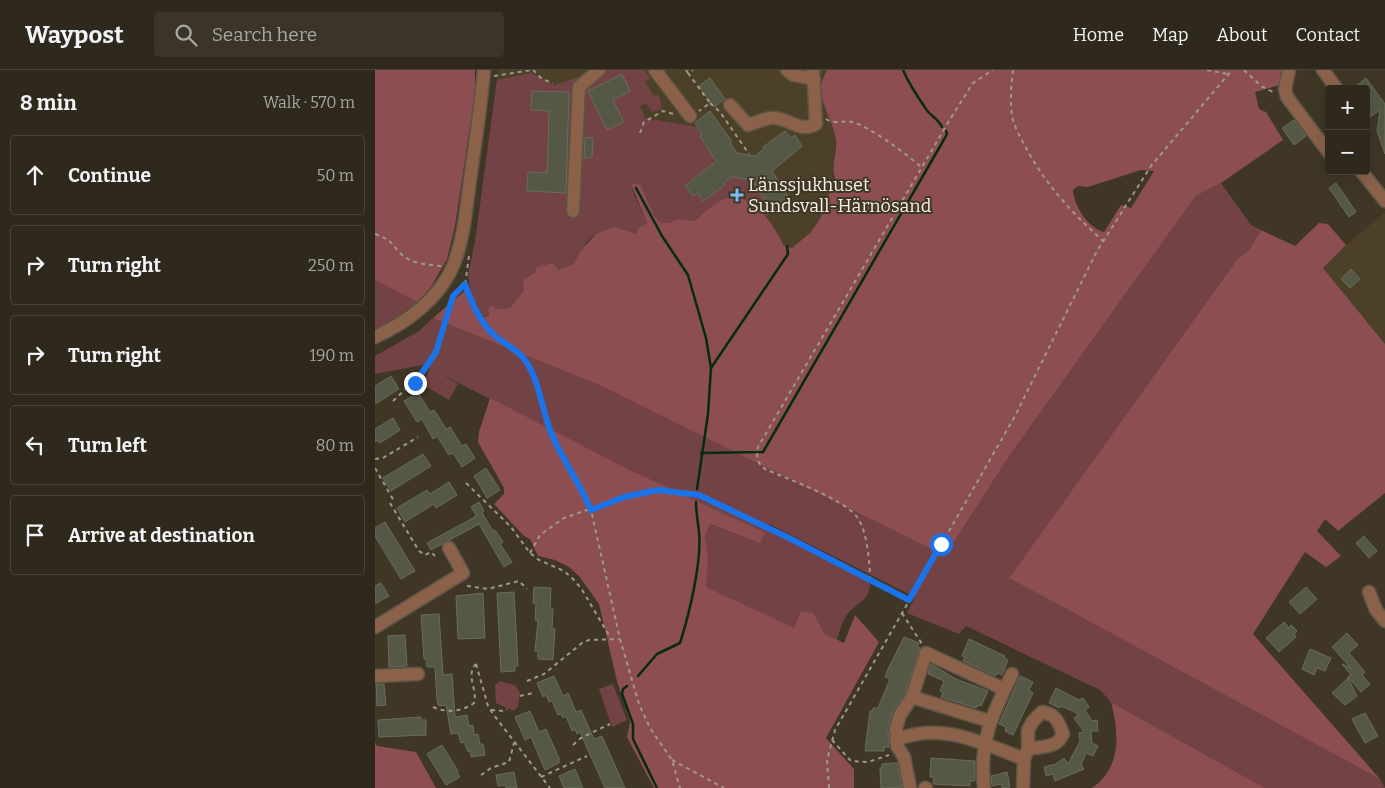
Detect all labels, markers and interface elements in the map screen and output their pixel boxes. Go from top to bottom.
search box [154,12,504,57]
text: Waypost [25,21,124,49]
icon: search [172,21,200,49]
text: Search here [212,23,317,46]
text: Home [1073,24,1124,46]
text: Map [1152,24,1188,46]
text: About [1216,24,1267,46]
text: Contact [1295,24,1360,46]
map controls [1325,85,1370,175]
button: + [1325,85,1370,130]
text: 8 min [20,90,77,116]
text: Walk · 570 m [263,93,355,112]
button: − [1325,130,1370,175]
icon: ahead [21,161,49,189]
text: Continue [68,164,151,187]
text: 50 m [317,166,354,185]
place label: Länssjukhuset Sundsvall-Härnösand [748,174,932,217]
marker: Länssjukhuset Sundsvall-Härnösand [730,188,744,202]
icon: right [21,251,49,279]
text: Turn right [68,254,161,277]
text: 250 m [308,256,354,275]
icon: right [21,341,49,369]
text: Turn right [68,344,161,367]
text: 190 m [309,346,354,365]
route end [404,372,427,395]
icon: left [21,431,49,459]
text: Turn left [68,434,147,457]
text: 80 m [316,436,354,455]
icon: arrive [21,521,49,549]
text: Arrive at destination [68,524,255,547]
route start [930,533,953,556]

